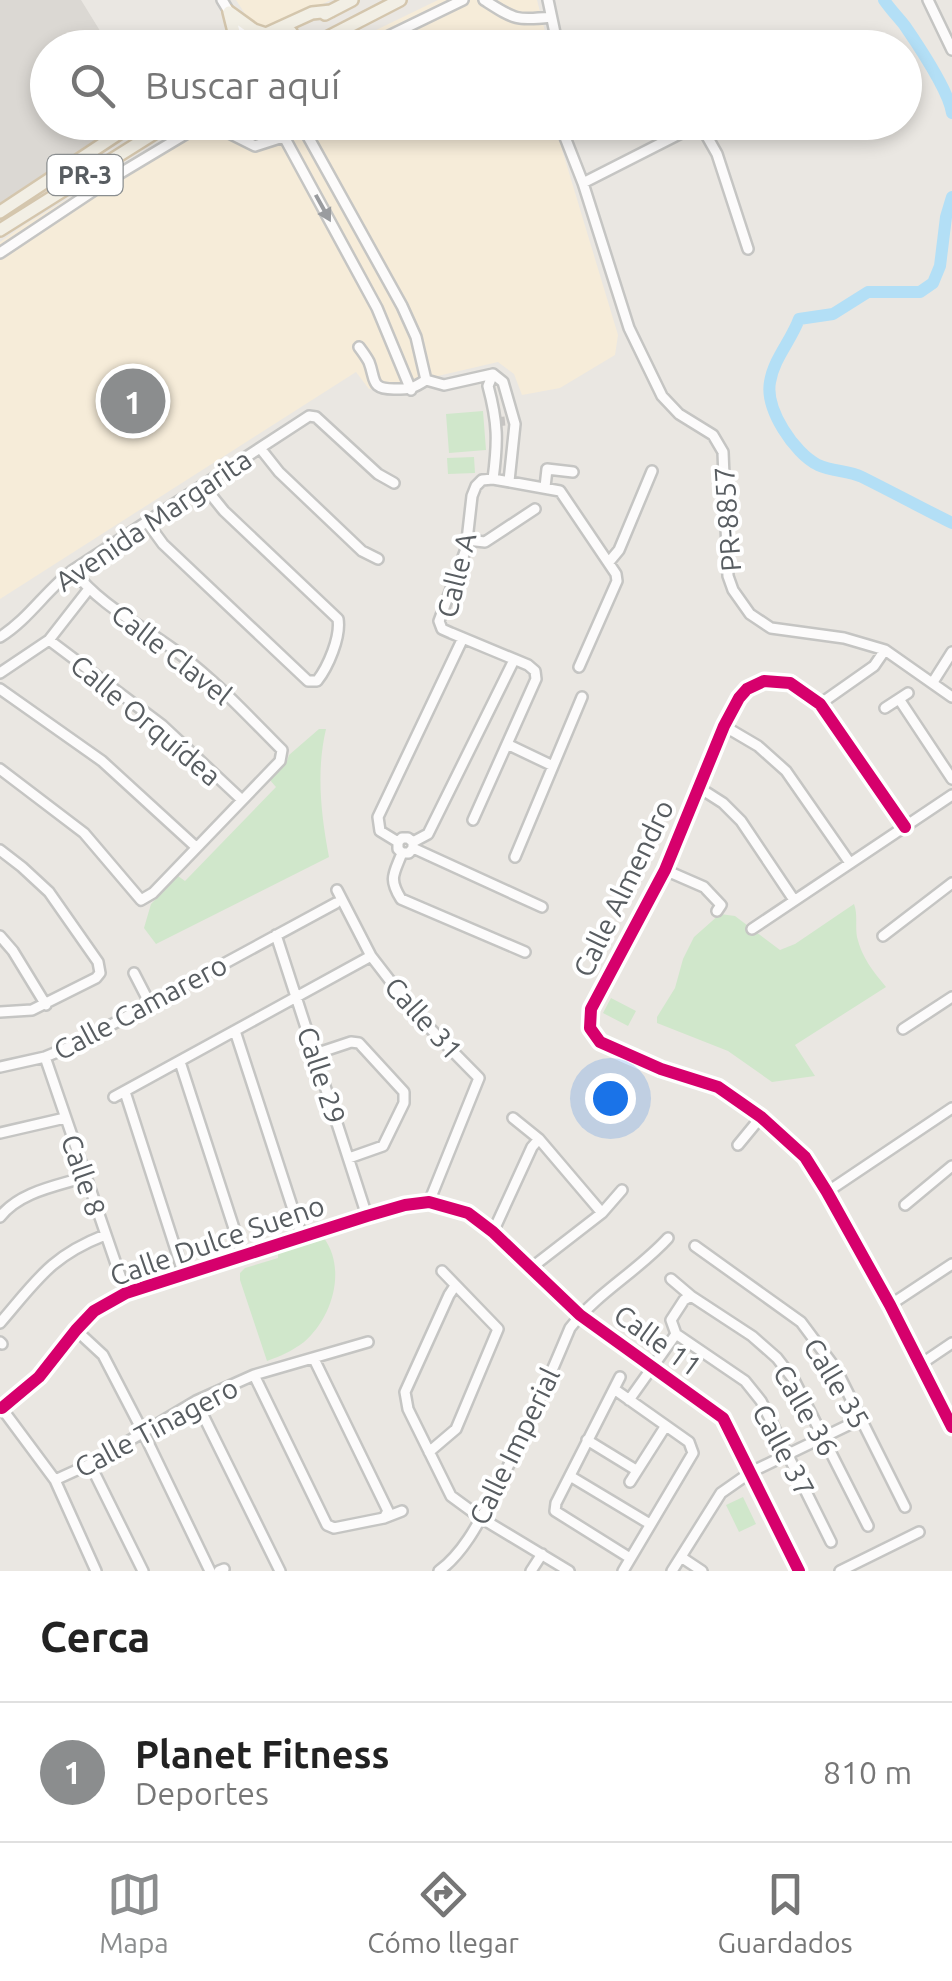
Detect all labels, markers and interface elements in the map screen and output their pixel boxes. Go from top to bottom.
search box [30,30,922,140]
icon: search [65,58,120,113]
text: Buscar aquí [145,64,340,106]
road number: PR-3 [48,155,122,195]
one-way arrow [313,194,331,222]
pin: 1 [100,364,166,438]
street label: Avenida Margarita [49,443,257,597]
street label: PR-8857 [708,465,746,573]
street label: Calle A [431,529,481,621]
street label: Calle Clavel [106,598,238,710]
street label: Calle Orquídea [65,648,227,792]
street label: Calle Almendro [567,795,679,981]
street label: Calle Camarero [48,948,232,1066]
street label: Calle 31 [379,971,469,1065]
street label: Calle 29 [292,1023,352,1127]
your location [585,1073,636,1124]
street label: Calle 8 [56,1130,112,1220]
street label: Calle Dulce Sueno [106,1189,328,1291]
street label: Calle 11 [609,1298,707,1382]
street label: Calle 35 [798,1332,876,1434]
street label: Calle 36 [768,1359,844,1461]
street label: Calle Imperial [463,1363,565,1529]
street label: Calle Tinagero [69,1371,243,1483]
street label: Calle 37 [747,1399,821,1501]
text: Cerca [40,1613,150,1660]
text: Planet Fitness [135,1733,389,1775]
text: 1 [63,1754,82,1790]
text: 810 m [823,1754,912,1790]
text: Deportes [135,1775,269,1811]
tab: Mapa [99,1867,169,1958]
tab: Cómo llegar [367,1867,519,1958]
tab: Guardados [718,1867,853,1958]

